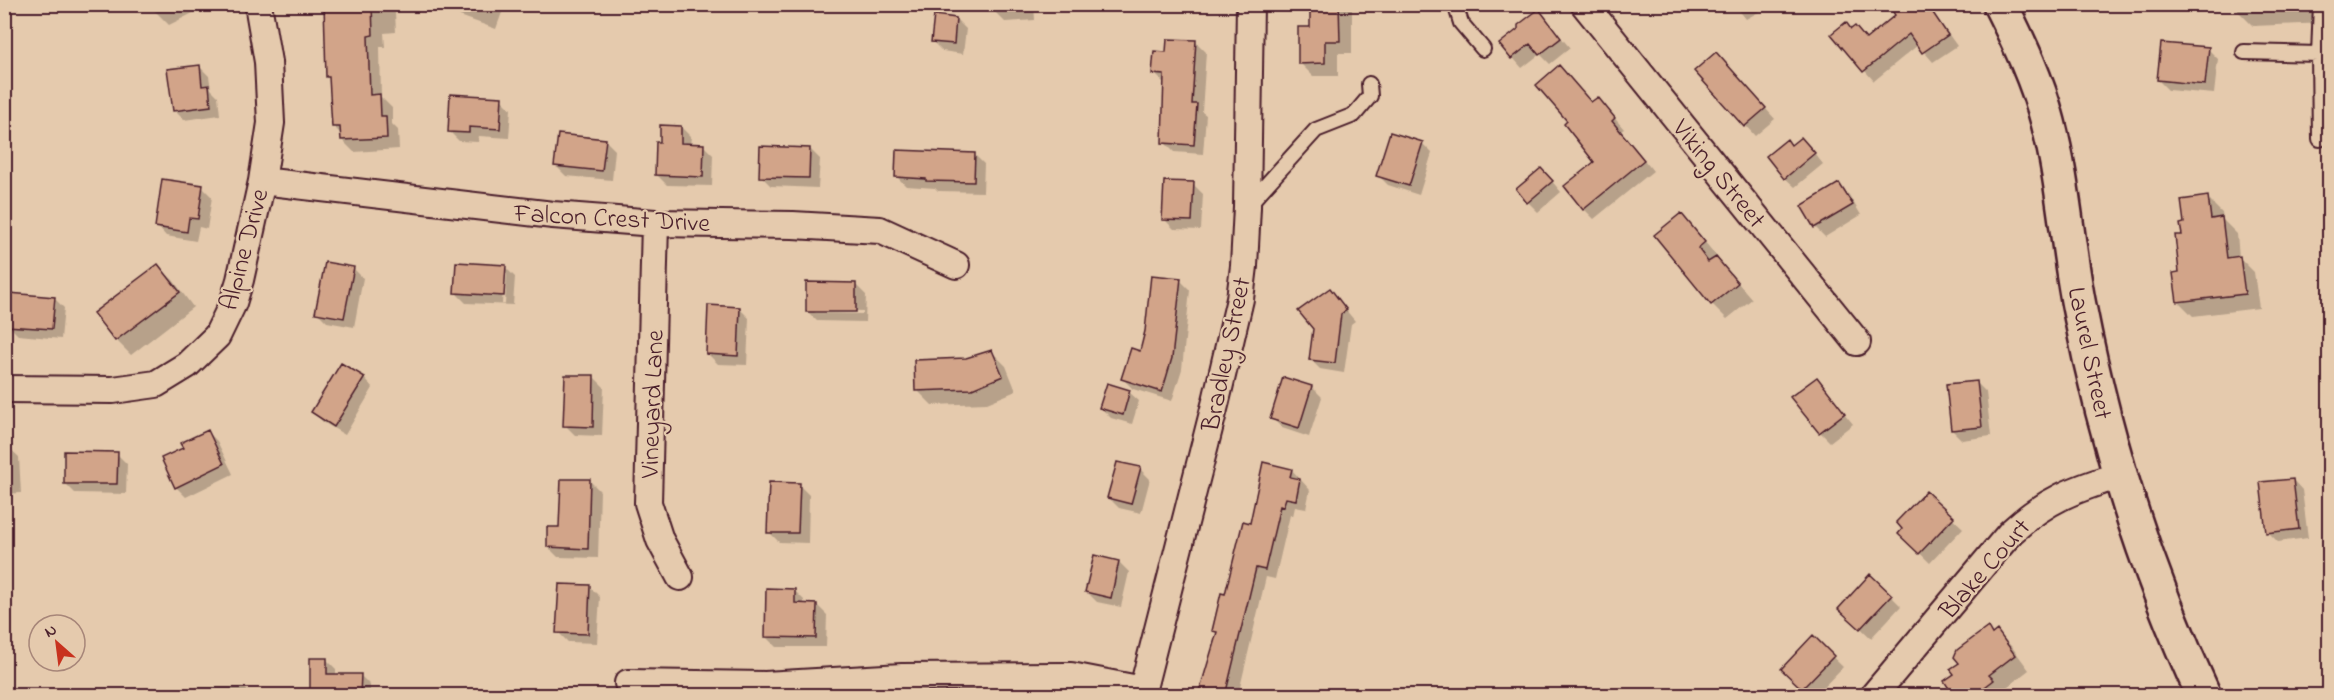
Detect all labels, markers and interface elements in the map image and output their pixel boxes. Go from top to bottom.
street label: Viking Street [1661,111,1774,238]
street label: Alpine Drive [211,184,280,315]
street label: Falcon Crest Drive [512,196,711,244]
street label: Bradley Street [1193,274,1263,436]
street label: Laurel Street [2055,284,2121,424]
street label: Vineyard Lane [632,329,676,480]
street label: Blake Court [1931,511,2041,630]
north arrow [27,613,87,673]
text: N [40,618,61,645]

